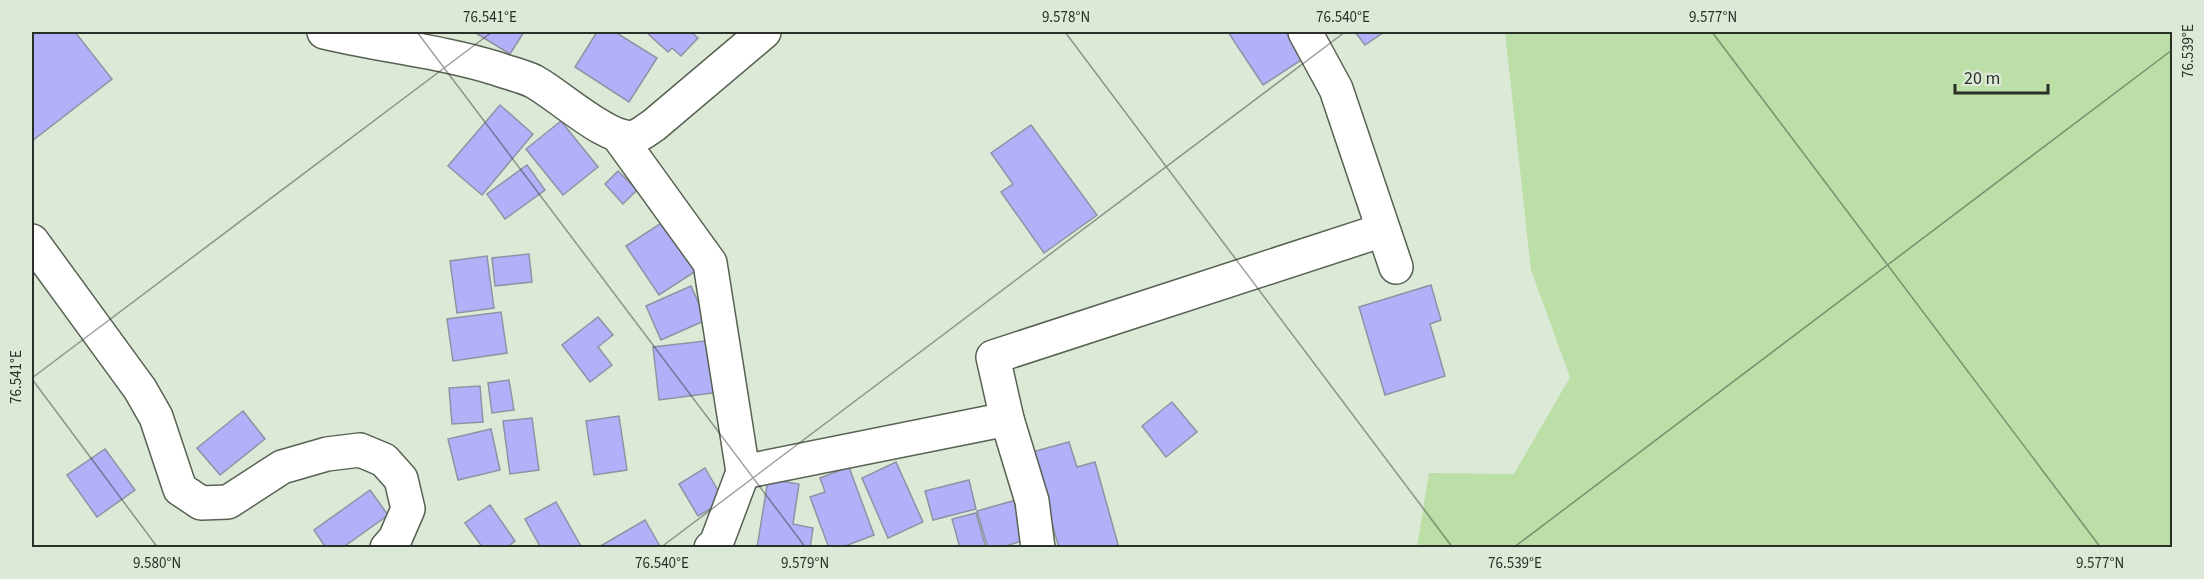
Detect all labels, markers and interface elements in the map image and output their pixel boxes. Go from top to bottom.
text: 76.541°E [463,7,517,28]
text: 9.578°N [1042,7,1090,28]
text: 76.540°E [1316,7,1370,28]
text: 9.577°N [1689,7,1737,28]
text: 76.539°E [2178,24,2199,78]
scale bar [1955,57,2048,95]
text: 20 m [1964,66,2000,91]
text: 76.541°E [6,350,27,404]
text: 9.580°N [133,553,181,574]
text: 76.540°E [635,553,689,574]
text: 9.579°N [781,553,829,574]
text: 76.539°E [1488,553,1542,574]
text: 9.577°N [2076,553,2124,574]

